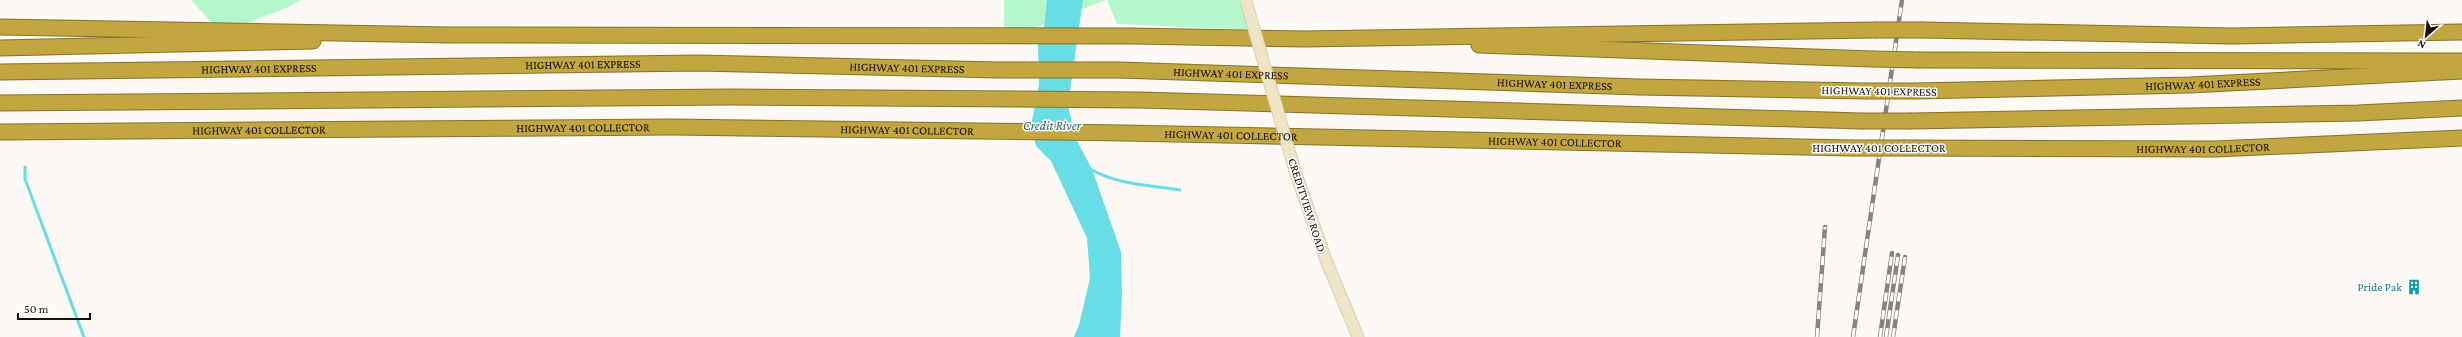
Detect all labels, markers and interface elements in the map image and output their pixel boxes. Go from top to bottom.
north arrow [2406,16,2446,56]
text: N [2415,38,2427,52]
street label: HIGHWAY 401 EXPRESS [525,57,641,72]
street label: HIGHWAY 401 EXPRESS [849,60,965,76]
street label: HIGHWAY 401 EXPRESS [201,61,317,76]
street label: HIGHWAY 401 EXPRESS [1173,65,1289,83]
street label: HIGHWAY 401 EXPRESS [2145,74,2261,93]
street label: HIGHWAY 401 EXPRESS [1497,75,1613,93]
street label: HIGHWAY 401 EXPRESS [1821,83,1937,99]
water label: Credit River [1023,118,1082,133]
street label: HIGHWAY 401 COLLECTOR [516,120,650,135]
street label: HIGHWAY 401 COLLECTOR [840,122,974,138]
street label: HIGHWAY 401 COLLECTOR [192,123,326,138]
street label: HIGHWAY 401 COLLECTOR [1164,127,1298,144]
street label: HIGHWAY 401 COLLECTOR [1488,134,1622,150]
street label: HIGHWAY 401 COLLECTOR [2136,140,2270,156]
street label: HIGHWAY 401 COLLECTOR [1812,141,1946,155]
street label: CREDITVIEW ROAD [1285,156,1329,254]
building icon: Pride Pak [2405,278,2423,296]
place label: Pride Pak [2358,280,2402,294]
scale bar [18,295,90,321]
text: 50 m [24,302,49,316]

